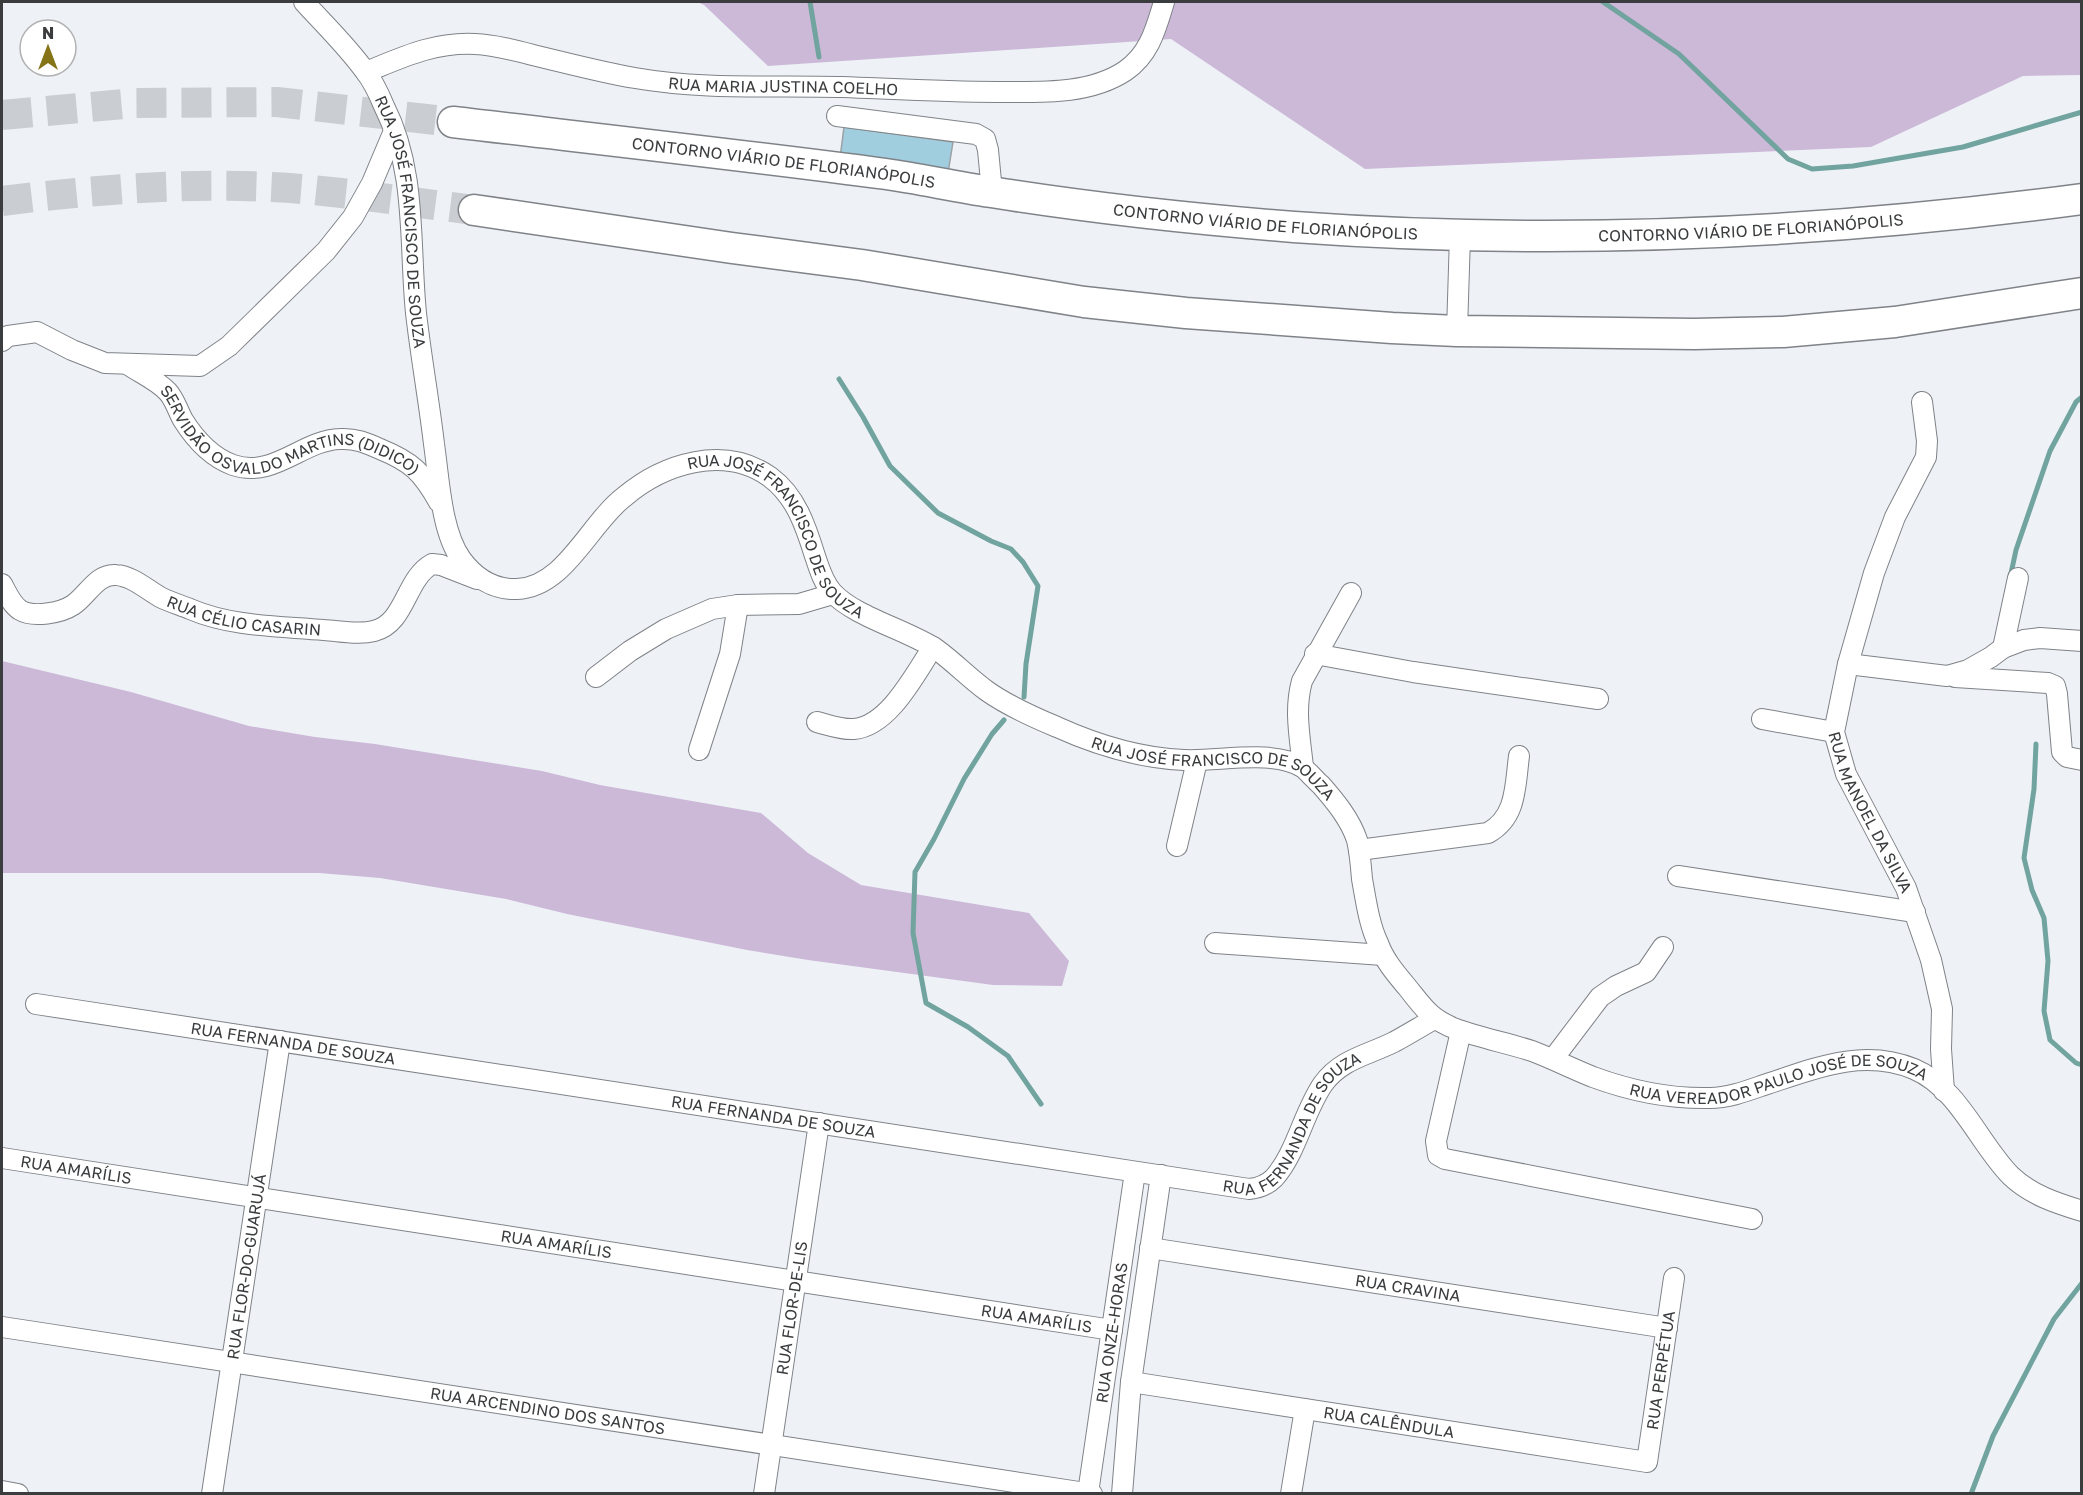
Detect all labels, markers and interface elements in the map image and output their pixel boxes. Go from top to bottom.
north arrow [18,18,78,78]
text: N [42,23,54,43]
street label: RUA MARIA JUSTINA COELHO [667,73,899,99]
street label: RUA JOSÉ FRANCISCO DE SOUZA [371,92,430,350]
street label: CONTORNO VIÁRIO DE FLORIANÓPOLIS [631,133,937,192]
street label: CONTORNO VIÁRIO DE FLORIANÓPOLIS [1112,199,1418,244]
street label: CONTORNO VIÁRIO DE FLORIANÓPOLIS [1598,209,1904,246]
street label: SERVIDÃO OSVALDO MARTINS (DIDICO) [156,380,425,479]
street label: RUA JOSÉ FRANCISCO DE SOUZA [685,450,867,622]
street label: RUA CÉLIO CASARIN [164,591,322,640]
street label: RUA MANOEL DA SILVA [1824,729,1917,896]
street label: RUA JOSÉ FRANCISCO DE SOUZA [1089,732,1340,804]
street label: RUA FERNANDA DE SOUZA [189,1018,397,1069]
street label: RUA FERNANDA DE SOUZA [1221,1048,1364,1199]
street label: RUA VEREADOR PAULO JOSÉ DE SOUZA [1627,1050,1932,1108]
street label: RUA FERNANDA DE SOUZA [670,1091,877,1142]
street label: RUA AMARÍLIS [19,1151,133,1188]
street label: RUA FLOR-DO-GUARUJÁ [222,1172,270,1361]
street label: RUA AMARÍLIS [499,1225,613,1262]
street label: RUA FLOR-DE-LIS [772,1240,811,1376]
street label: RUA ONZE-HORAS [1091,1261,1132,1404]
street label: RUA CRAVINA [1354,1270,1462,1306]
street label: RUA AMARÍLIS [980,1300,1094,1337]
street label: RUA PERPÉTUA [1642,1309,1679,1431]
street label: RUA ARCENDINO DOS SANTOS [429,1383,666,1438]
street label: RUA CALÊNDULA [1322,1402,1456,1442]

